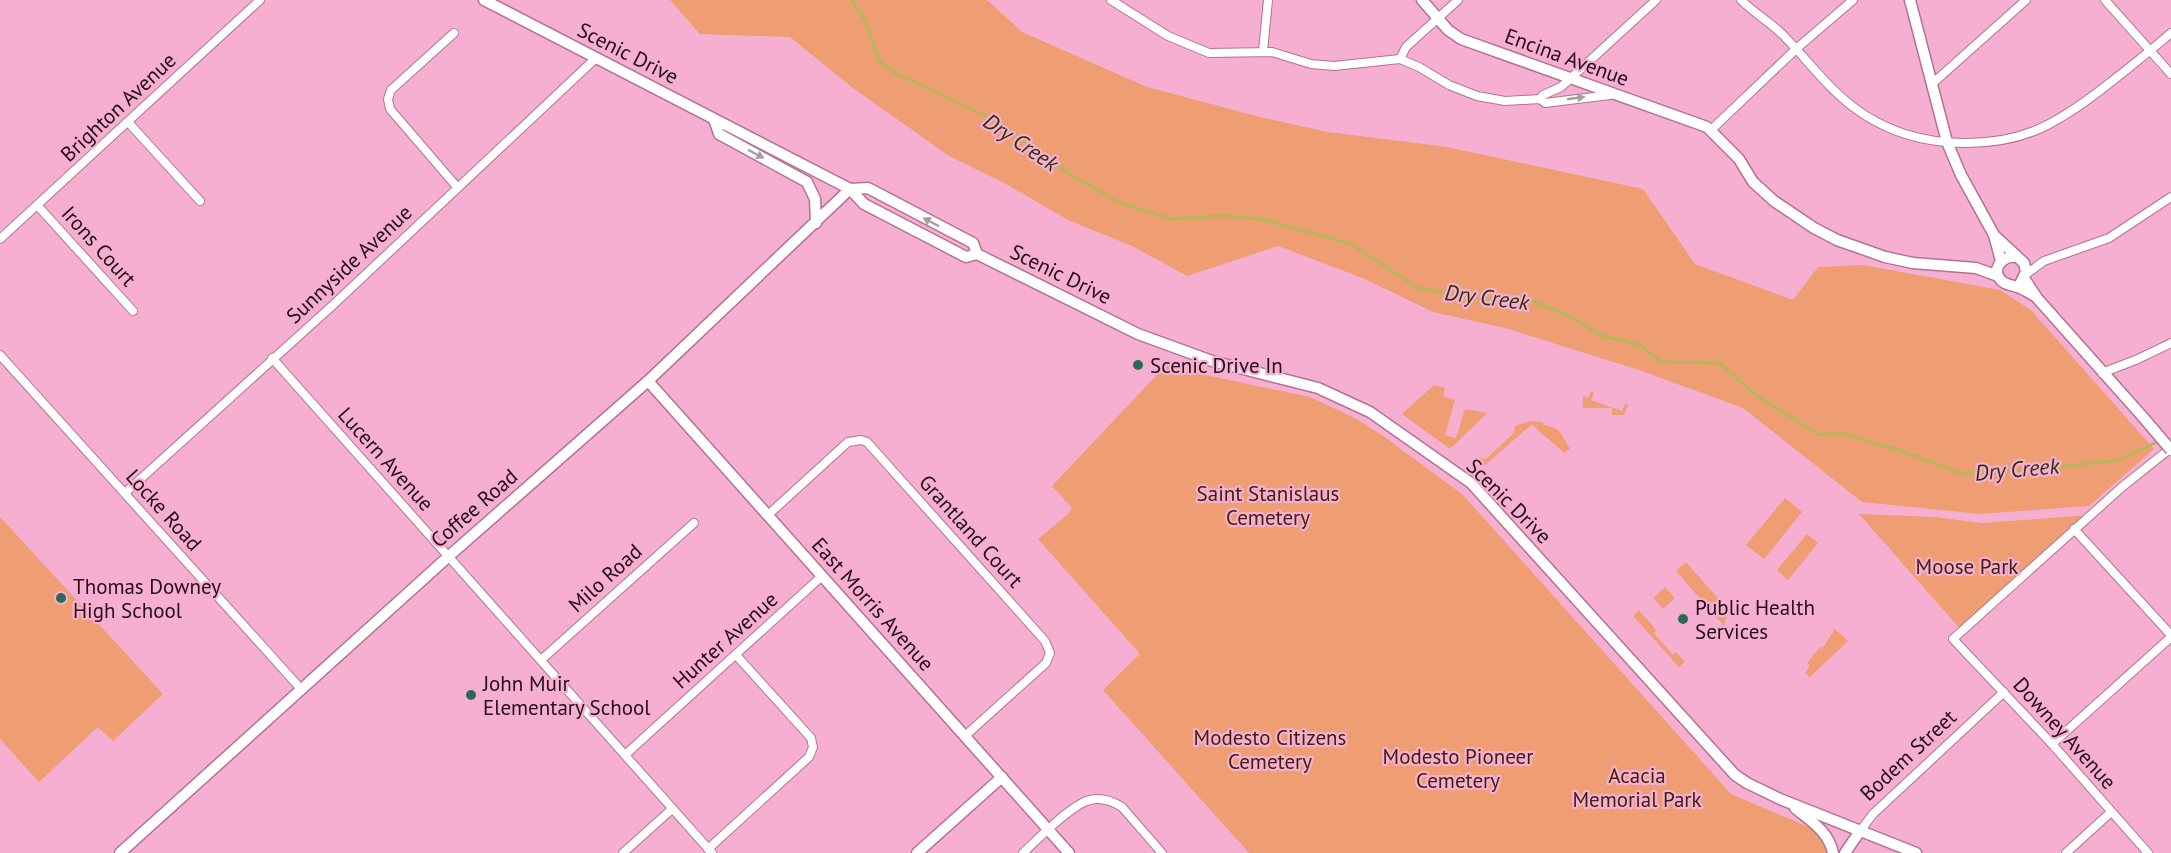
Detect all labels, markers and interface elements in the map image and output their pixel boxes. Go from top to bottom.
street label: Scenic Drive [573,16,683,90]
street label: Encina Avenue [1501,22,1633,92]
street label: Brighton Avenue [55,47,181,167]
one-way arrow [1567,94,1586,103]
water label: Dry Creek [978,107,1065,178]
one-way arrow [748,149,765,159]
street label: Sunnyside Avenue [280,199,418,329]
street label: Irons Court [56,200,142,292]
one-way arrow [923,217,940,226]
street label: Scenic Drive [1006,238,1116,310]
water label: Dry Creek [1443,278,1532,316]
place label: Scenic Drive In [1150,352,1283,379]
marker: Scenic Drive In [1131,358,1145,372]
street label: Lucern Avenue [332,401,440,517]
water label: Dry Creek [1974,451,2061,487]
street label: Scenic Drive [1461,453,1557,549]
street label: Locke Road [120,463,208,557]
street label: Coffee Road [425,463,523,553]
street label: Grantland Court [913,469,1029,593]
park label: Saint Stanislaus Cemetery [1197,480,1339,531]
street label: East Morris Avenue [806,532,940,676]
street label: Milo Road [563,538,647,618]
park label: Moose Park [1916,553,2018,580]
place label: Thomas Downey High School [73,573,221,624]
street label: Hunter Avenue [667,586,783,694]
marker: Thomas Downey High School [54,591,68,605]
place label: Public Health Services [1695,594,1815,645]
marker: Public Health Services [1676,612,1690,626]
place label: John Muir Elementary School [482,670,650,721]
street label: Downey Avenue [2008,671,2122,795]
marker: John Muir Elementary School [464,688,478,702]
street label: Bodem Street [1854,704,1962,806]
park label: Modesto Citizens Cemetery [1194,724,1346,775]
park label: Modesto Pioneer Cemetery [1383,743,1533,794]
park label: Acacia Memorial Park [1572,762,1702,813]

